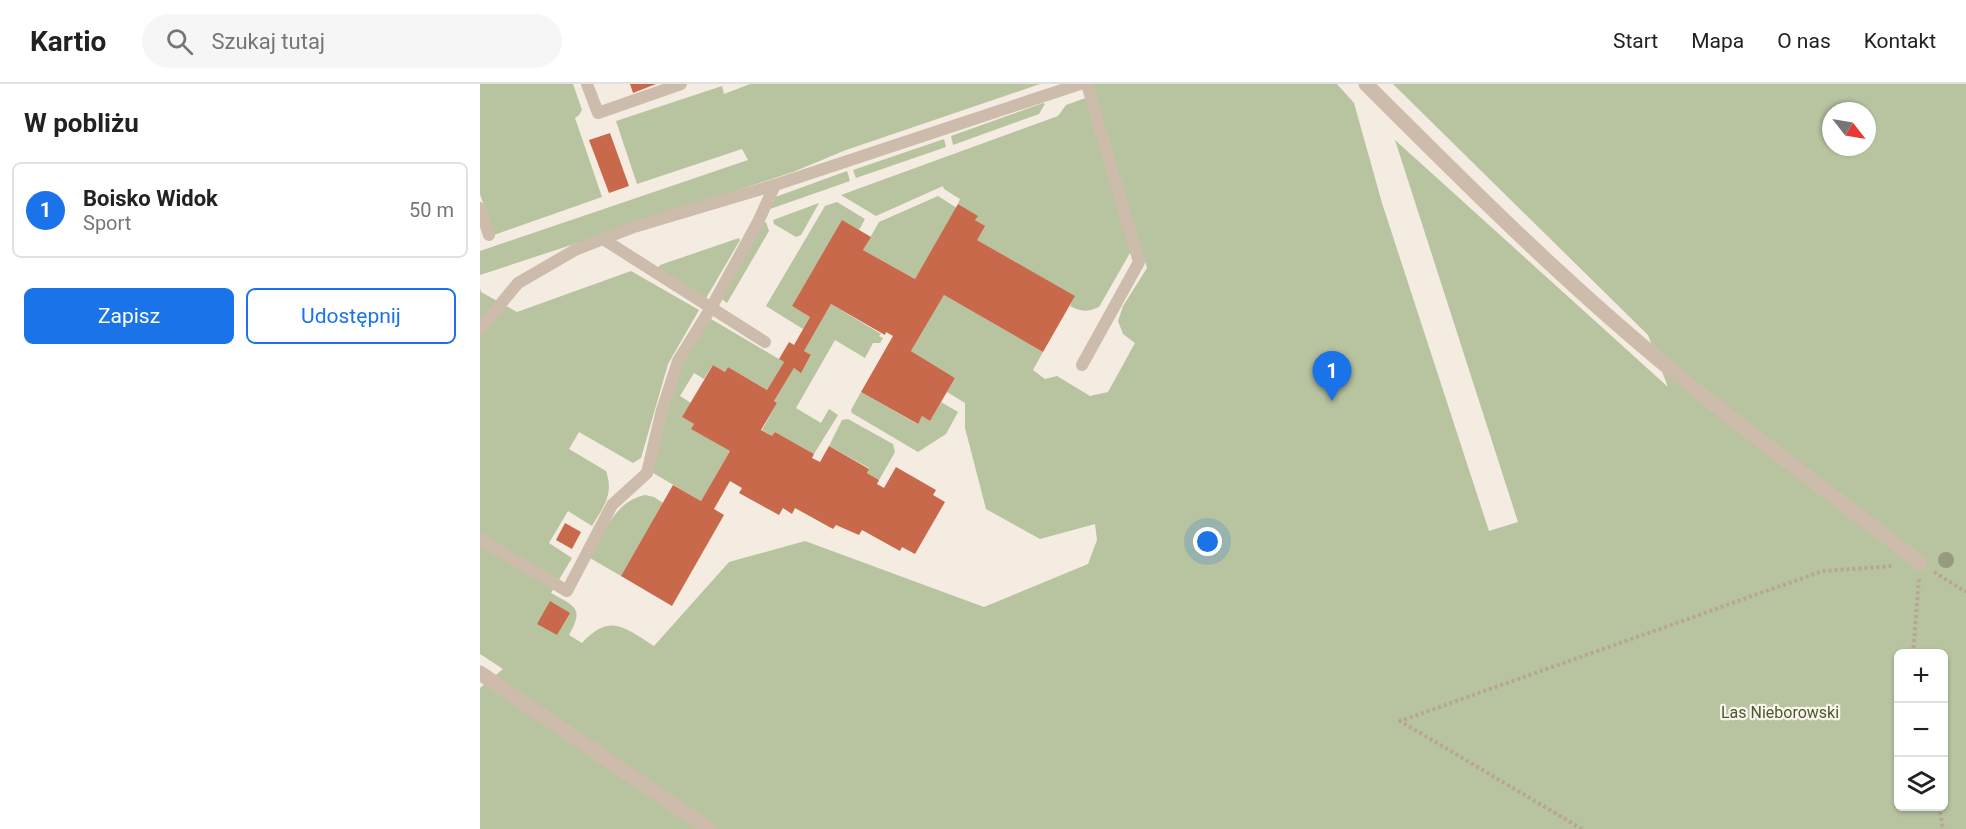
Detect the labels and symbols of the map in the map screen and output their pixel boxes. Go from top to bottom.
north arrow [1822,102,1876,156]
pin: 1 [1312,352,1352,401]
your location [1193,527,1222,556]
park label: Las Nieborowski [1721,703,1839,722]

